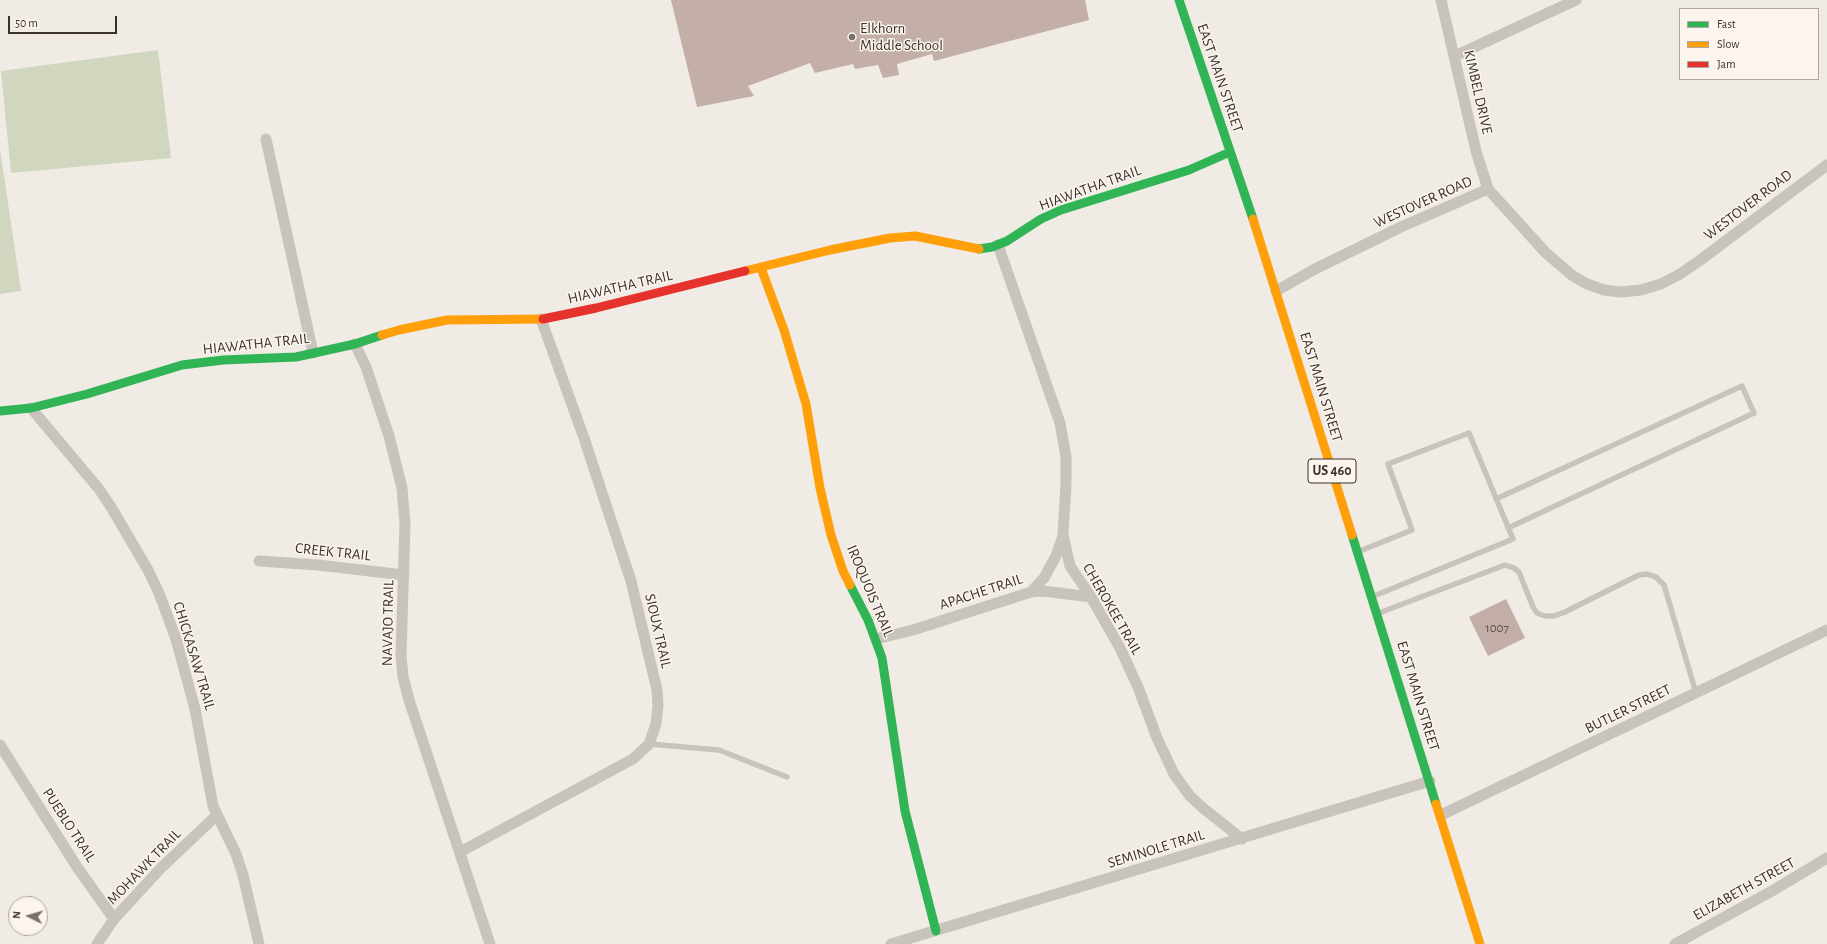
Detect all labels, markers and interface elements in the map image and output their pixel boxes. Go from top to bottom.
scale bar [10,8,119,34]
legend [1679,8,1819,80]
text: 50 m [15,17,38,29]
text: Fast [1717,18,1736,30]
place label: Elkhorn Middle School [860,19,943,54]
street label: EAST MAIN STREET [1193,21,1247,135]
marker: Elkhorn Middle School [847,32,857,42]
text: Slow [1717,38,1739,50]
street label: KIMBEL DRIVE [1460,48,1496,136]
text: Jam [1717,58,1736,70]
street label: HIAWATHA TRAIL [1037,161,1143,215]
street label: WESTOVER ROAD [1700,166,1796,244]
street label: WESTOVER ROAD [1371,172,1475,232]
street label: HIAWATHA TRAIL [566,266,674,308]
street label: HIAWATHA TRAIL [202,329,310,359]
street label: EAST MAIN STREET [1296,330,1346,444]
road number: US 460 [1308,459,1356,483]
street label: CREEK TRAIL [294,539,372,565]
street label: IROQUOIS TRAIL [842,542,898,640]
street label: CHEROKEE TRAIL [1079,560,1145,658]
street label: APACHE TRAIL [937,570,1025,614]
street label: NAVAJO TRAIL [378,580,398,666]
street label: SIOUX TRAIL [641,592,675,670]
street label: CHICKASAW TRAIL [169,600,219,712]
house number: 1007 [1485,620,1509,636]
street label: EAST MAIN STREET [1393,639,1443,753]
street label: BUTLER STREET [1582,680,1674,738]
street label: PUEBLO TRAIL [38,785,100,865]
street label: MOHAWK TRAIL [103,825,185,909]
street label: SEMINOLE TRAIL [1105,826,1207,872]
street label: ELIZABETH STREET [1690,854,1798,924]
north arrow [8,896,48,936]
text: N [11,911,22,919]

